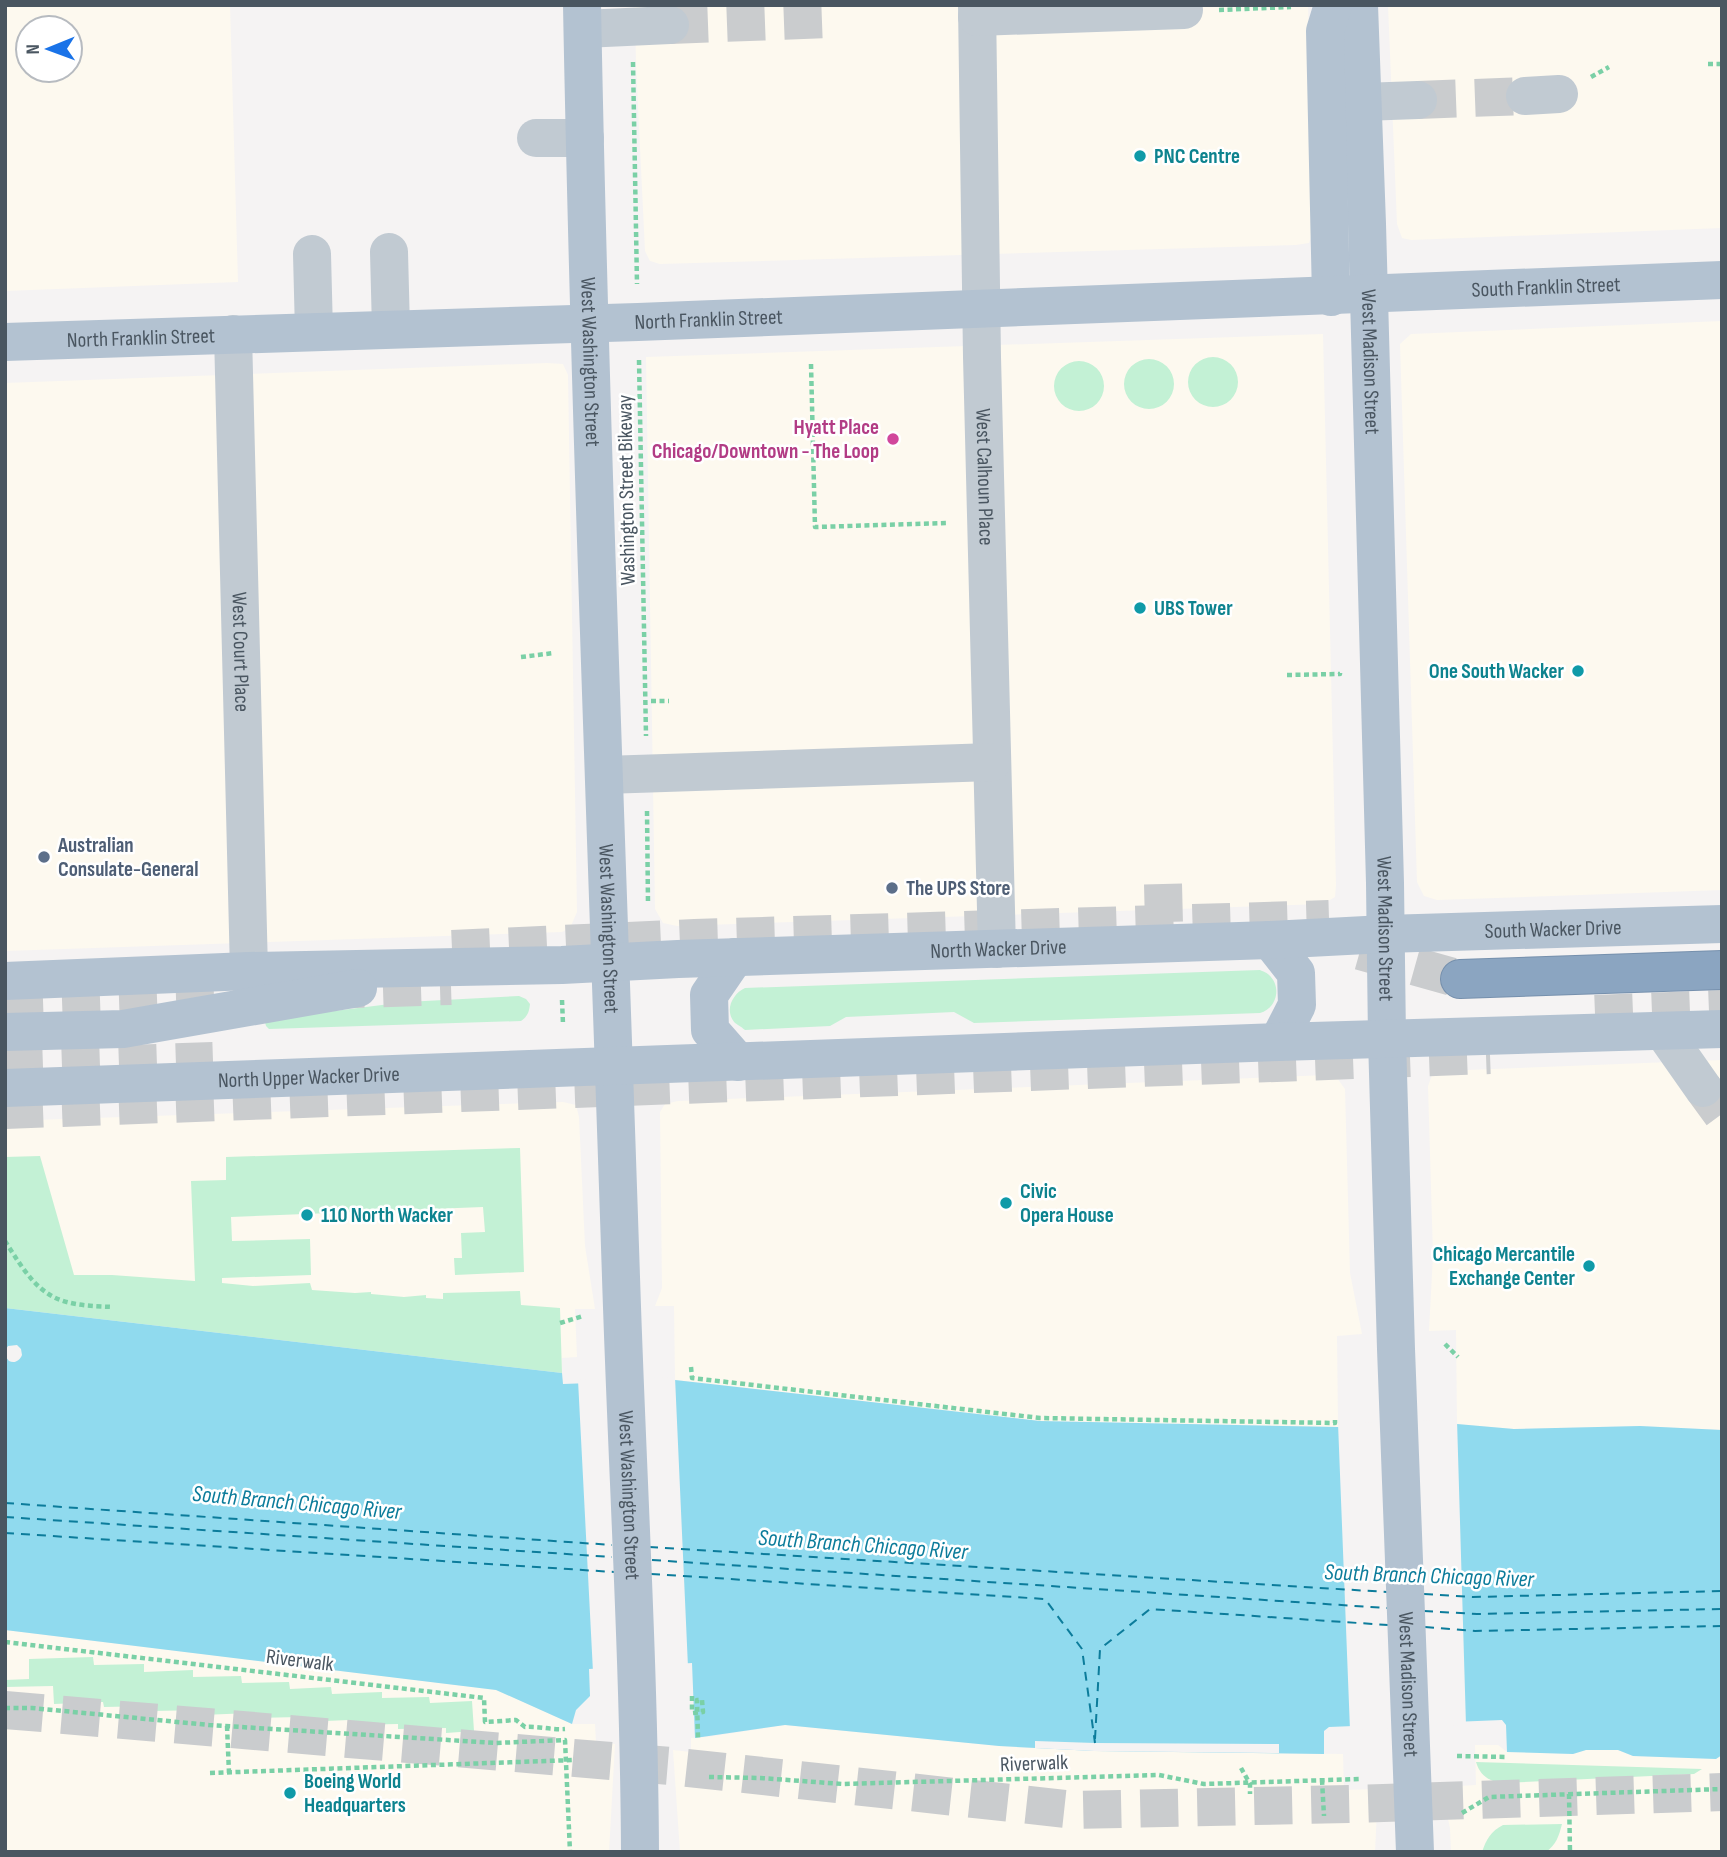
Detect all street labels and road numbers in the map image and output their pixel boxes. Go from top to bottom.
street label: South Franklin Street [1471,272,1621,303]
street label: West Washington Street [575,277,605,447]
street label: West Madison Street [1356,289,1385,435]
street label: North Franklin Street [634,304,783,335]
street label: North Franklin Street [66,323,215,353]
street label: Washington Street Bikeway [612,394,641,586]
street label: West Calhoun Place [970,408,999,546]
street label: West Court Place [226,591,254,712]
street label: West Washington Street [593,843,624,1014]
street label: West Madison Street [1371,856,1399,1001]
street label: South Wacker Drive [1484,915,1622,944]
street label: North Wacker Drive [930,935,1067,964]
street label: North Upper Wacker Drive [217,1062,400,1093]
street label: West Washington Street [613,1410,645,1581]
street label: West Madison Street [1393,1611,1423,1757]
street label: Riverwalk [265,1644,335,1677]
street label: Riverwalk [1000,1750,1068,1777]

